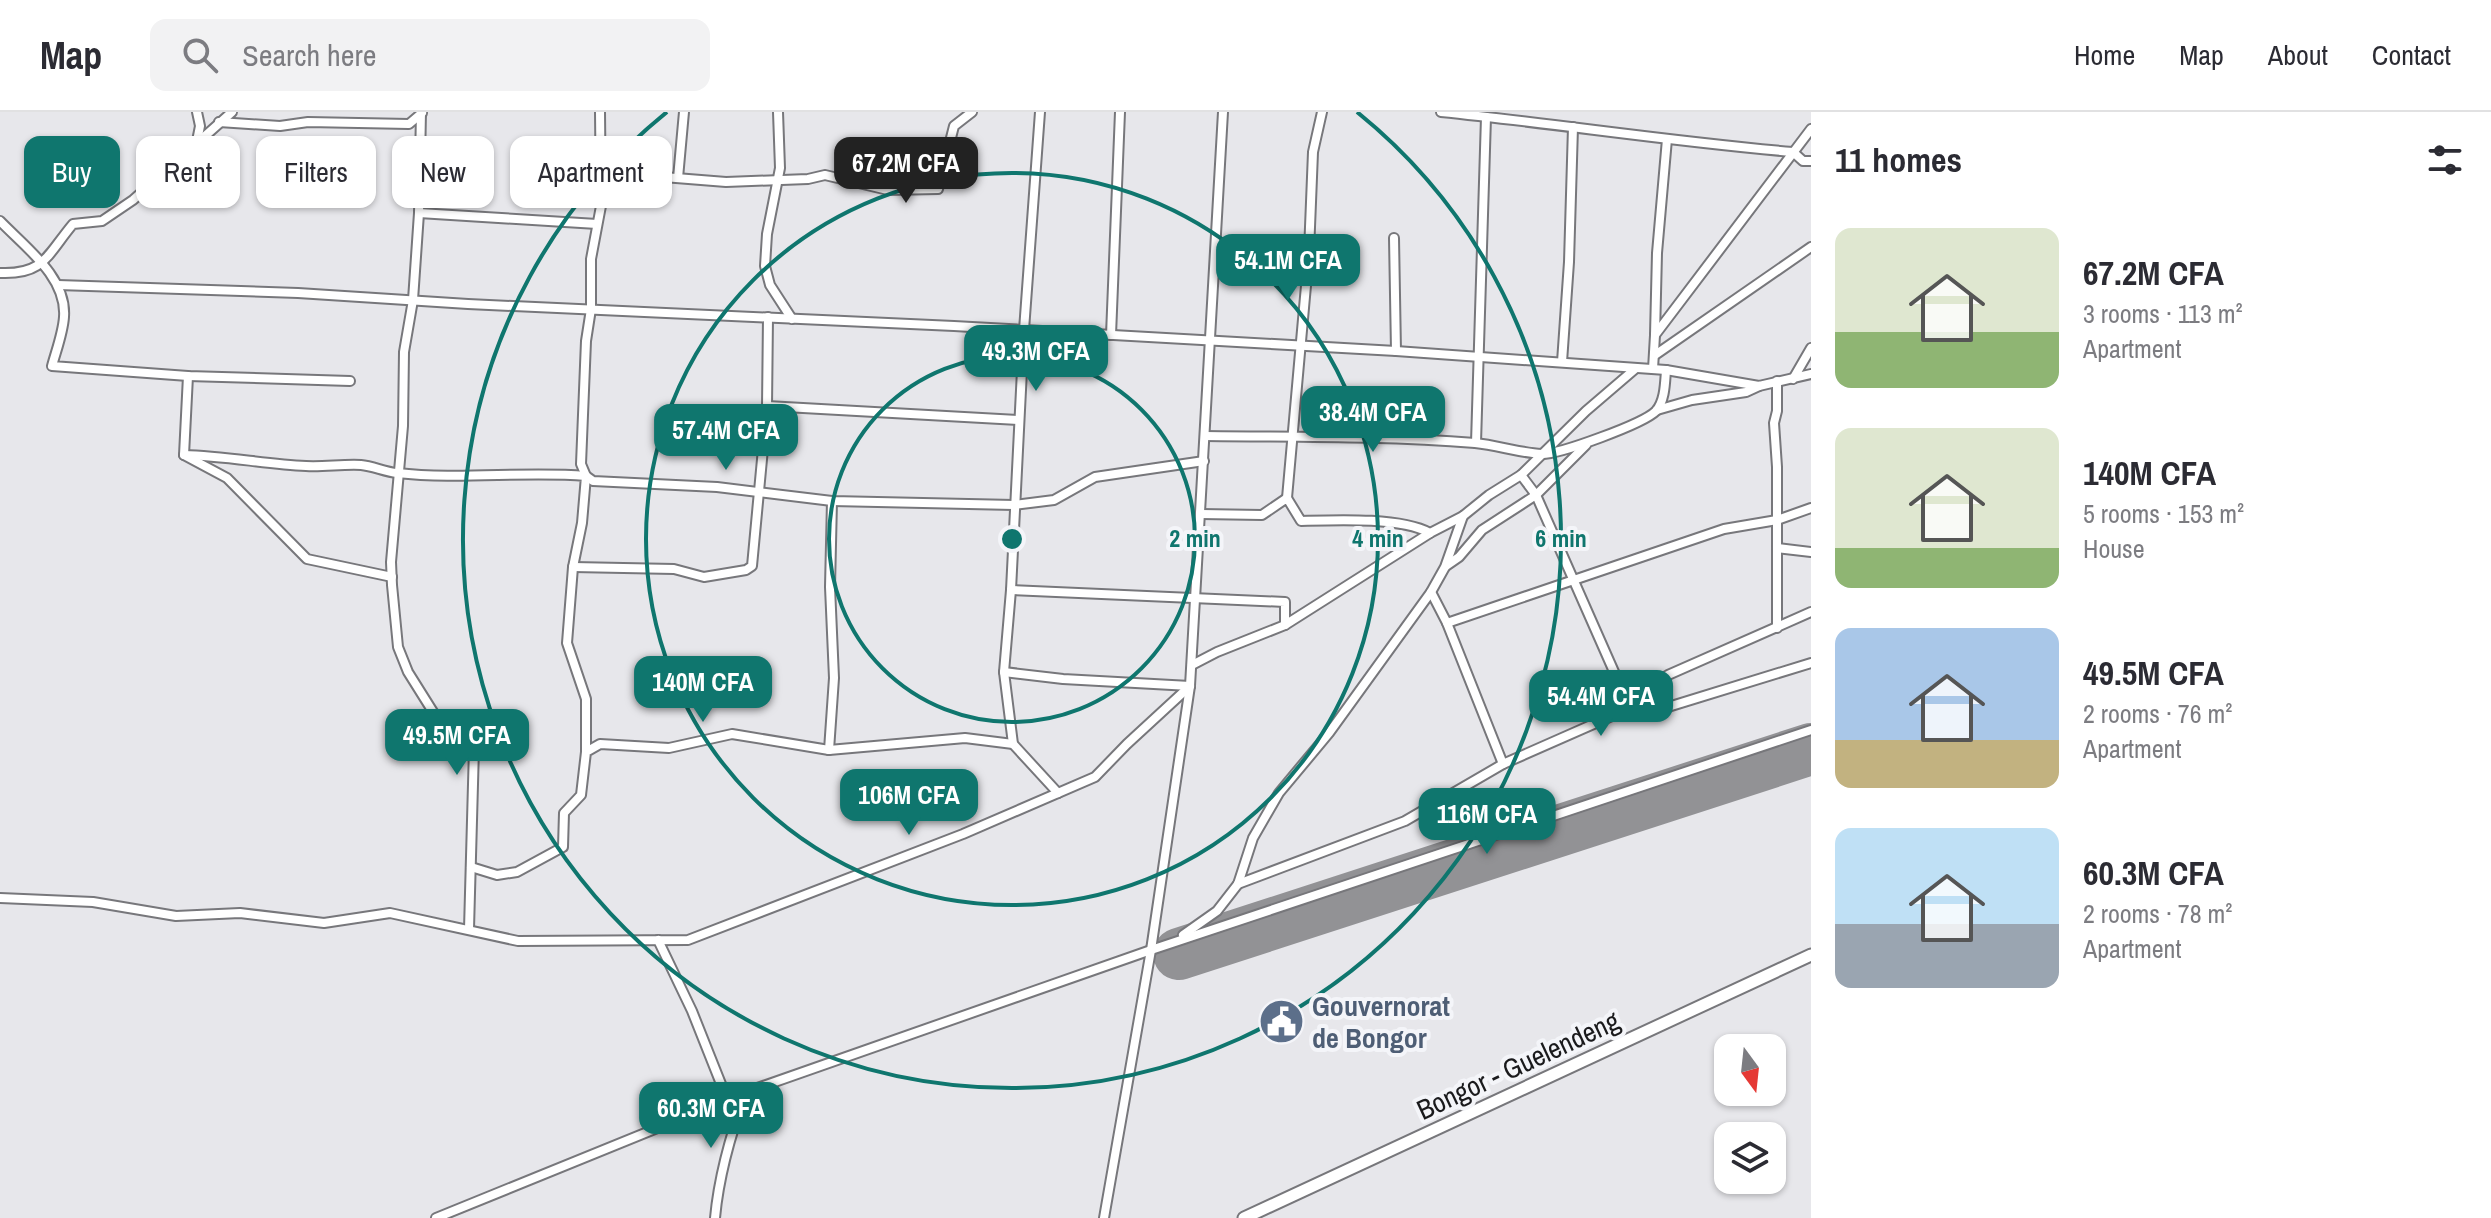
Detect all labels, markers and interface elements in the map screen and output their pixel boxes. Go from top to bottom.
search box [150,19,710,91]
text: Map [40,30,102,81]
icon: search [178,33,222,77]
text: Search here [242,35,376,75]
text: Home [2074,36,2135,74]
text: Map [2179,36,2224,74]
text: About [2268,36,2328,74]
text: Contact [2372,36,2451,74]
chip: Buy [24,136,120,208]
chip: Rent [136,136,240,208]
chip: Filters [256,136,376,208]
chip: New [392,136,494,208]
chip: Apartment [510,136,672,208]
pin: 67.2M CFA [814,137,998,205]
text: 11 homes [1835,137,1962,183]
icon: filters [2423,138,2467,182]
text: 67.2M CFA [852,145,960,180]
pin: 54.1M CFA [1196,234,1380,302]
text: 54.1M CFA [1234,242,1342,277]
text: 67.2M CFA [2083,250,2224,296]
icon: home [1899,260,1995,356]
text: 3 rooms · 113 m² [2083,296,2243,331]
pin: 49.3M CFA [944,325,1128,393]
text: Apartment [2083,331,2181,366]
text: 49.3M CFA [982,333,1090,368]
pin: 38.4M CFA [1281,386,1465,454]
text: 38.4M CFA [1319,394,1427,429]
pin: 57.4M CFA [634,404,818,472]
text: 57.4M CFA [672,412,780,447]
text: 140M CFA [2083,450,2216,496]
icon: home [1899,460,1995,556]
text: 5 rooms · 153 m² [2083,496,2244,531]
text: 2 min [1169,522,1221,554]
text: 4 min [1352,522,1404,554]
text: 6 min [1535,522,1587,554]
centre of rings [998,525,1026,553]
text: House [2083,531,2145,566]
text: 49.5M CFA [2083,650,2224,696]
pin: 140M CFA [620,656,786,724]
icon: home [1899,660,1995,756]
text: 140M CFA [652,664,754,699]
pin: 54.4M CFA [1509,670,1693,738]
text: 54.4M CFA [1547,678,1655,713]
text: 2 rooms · 76 m² [2083,696,2232,731]
pin: 49.5M CFA [365,709,549,777]
text: 49.5M CFA [403,717,511,752]
text: Apartment [2083,731,2181,766]
pin: 106M CFA [826,769,992,837]
text: 106M CFA [858,777,960,812]
pin: 116M CFA [1404,788,1570,856]
text: 116M CFA [1437,796,1537,831]
text: 60.3M CFA [2083,850,2224,896]
icon: home [1899,860,1995,956]
text: 2 rooms · 78 m² [2083,896,2232,931]
text: Apartment [2083,931,2181,966]
place label: Gouvernorat de Bongor [1312,987,1450,1057]
public building icon: Gouvernorat de Bongor [1257,998,1305,1046]
street label: Bongor - Guelendeng [1410,1001,1626,1129]
north arrow [1714,1034,1786,1106]
map controls [1714,1034,1786,1194]
pin: 60.3M CFA [619,1082,803,1150]
text: 60.3M CFA [657,1090,765,1125]
button: layers [1714,1122,1786,1194]

